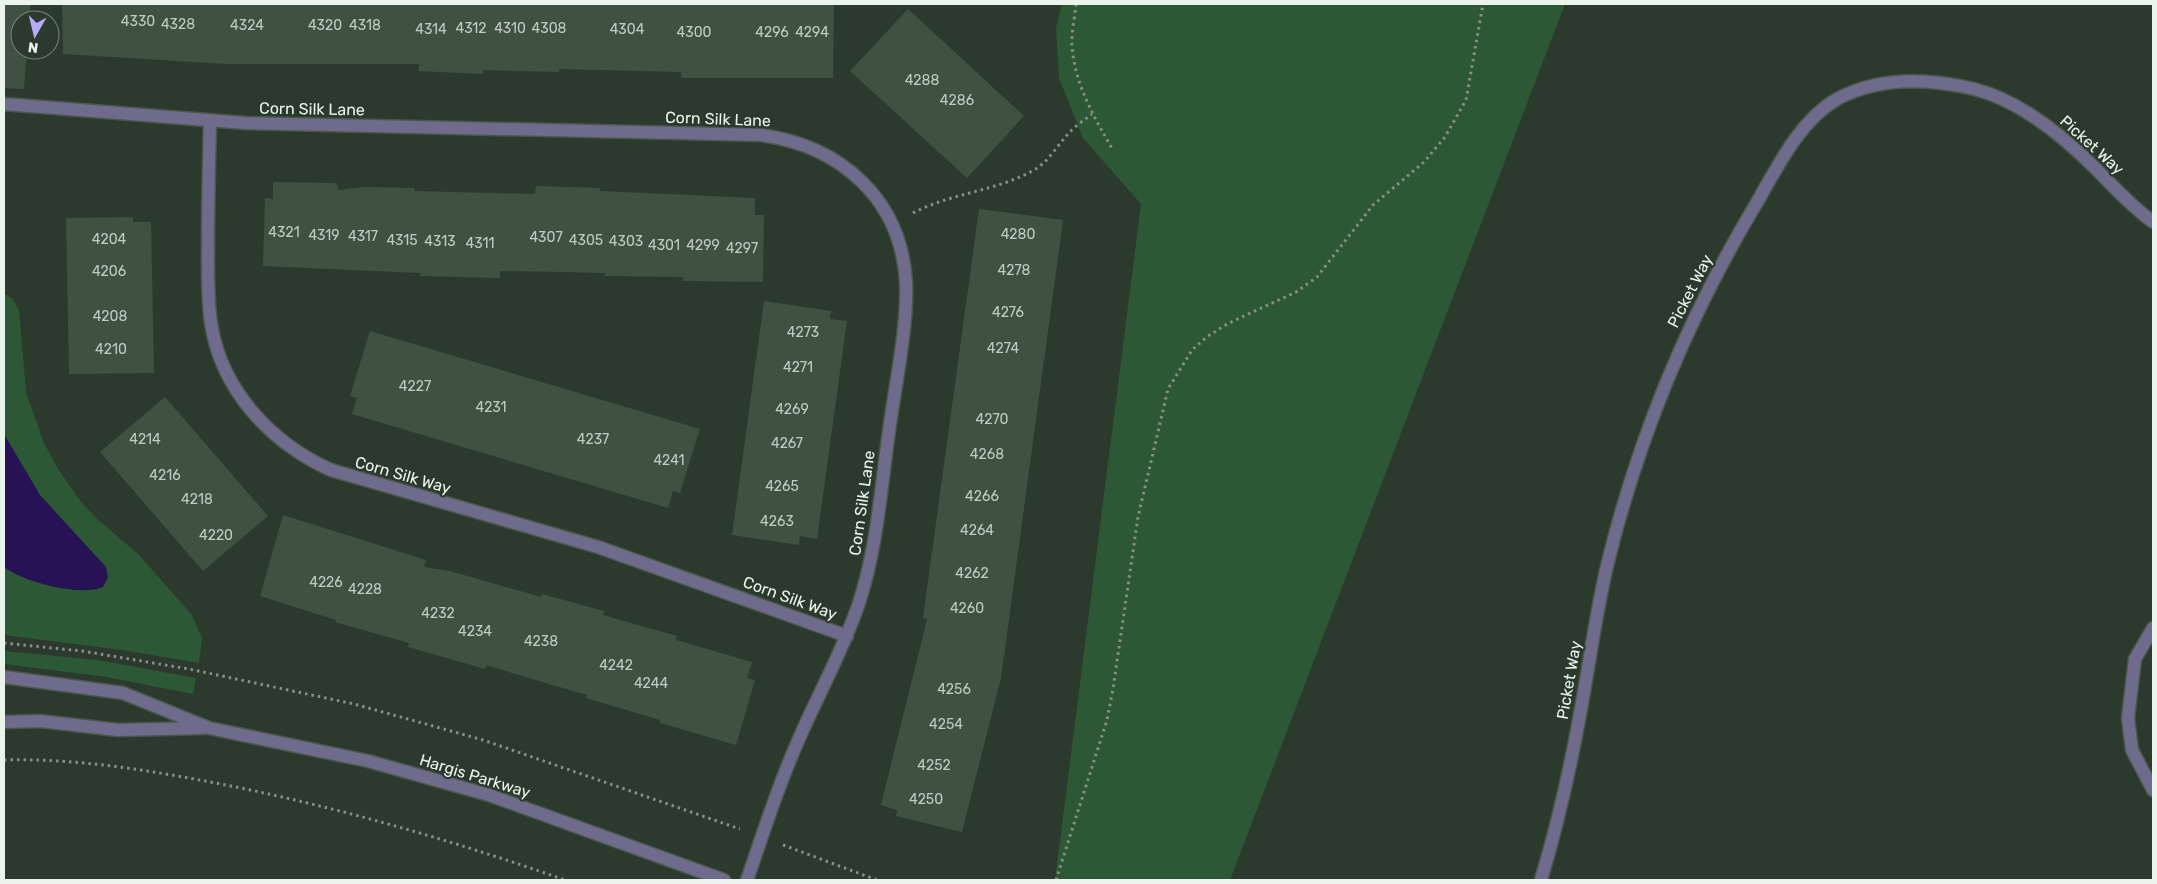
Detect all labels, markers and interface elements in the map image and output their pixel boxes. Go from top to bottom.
north arrow [10,10,60,60]
house number: 4330 [121,13,155,30]
house number: 4328 [161,16,195,33]
house number: 4324 [230,17,264,34]
house number: 4320 [308,17,342,34]
house number: 4318 [349,17,381,34]
house number: 4312 [455,20,487,37]
house number: 4310 [494,20,526,37]
house number: 4308 [532,20,567,37]
house number: 4314 [415,21,447,38]
house number: 4304 [610,21,645,38]
house number: 4300 [677,24,712,41]
house number: 4296 [755,24,789,41]
house number: 4294 [795,24,829,41]
text: N [27,38,39,56]
house number: 4288 [905,72,939,89]
house number: 4286 [940,92,974,109]
street label: Corn Silk Lane [259,99,365,119]
street label: Corn Silk Lane [665,108,771,130]
street label: Picket Way [2056,111,2128,179]
house number: 4321 [268,224,300,241]
house number: 4280 [1001,226,1035,243]
house number: 4319 [308,227,340,244]
house number: 4317 [348,228,378,245]
house number: 4307 [529,229,563,246]
house number: 4204 [92,231,127,248]
house number: 4315 [386,232,418,249]
house number: 4305 [569,232,603,249]
house number: 4313 [424,233,456,250]
house number: 4303 [609,233,643,250]
house number: 4311 [466,235,494,252]
house number: 4301 [648,237,680,254]
house number: 4299 [686,237,720,254]
house number: 4297 [726,240,758,257]
street label: Picket Way [1663,251,1717,331]
house number: 4278 [998,262,1031,279]
house number: 4206 [92,263,126,280]
house number: 4276 [992,304,1024,321]
house number: 4208 [93,308,127,325]
house number: 4273 [787,324,819,341]
house number: 4274 [987,340,1019,357]
house number: 4210 [95,341,127,358]
house number: 4271 [783,359,813,376]
house number: 4227 [399,378,431,395]
house number: 4231 [475,399,507,416]
house number: 4269 [775,401,809,418]
house number: 4270 [976,411,1009,428]
house number: 4214 [129,431,161,448]
house number: 4237 [577,431,609,448]
house number: 4267 [771,435,803,452]
house number: 4268 [970,446,1004,463]
street label: Corn Silk Lane [845,449,879,557]
street label: Corn Silk Way [353,452,453,498]
house number: 4241 [653,452,685,469]
house number: 4216 [149,467,181,484]
house number: 4265 [765,478,799,495]
house number: 4266 [965,488,999,505]
house number: 4218 [181,491,213,508]
house number: 4263 [760,513,794,530]
house number: 4264 [960,522,994,539]
house number: 4220 [199,527,233,544]
house number: 4262 [955,565,989,582]
street label: Corn Silk Way [740,572,840,624]
house number: 4226 [309,574,343,591]
house number: 4228 [348,581,382,598]
house number: 4260 [950,600,984,617]
house number: 4232 [421,605,455,622]
house number: 4234 [458,623,492,640]
house number: 4238 [524,633,558,650]
street label: Picket Way [1553,639,1585,721]
house number: 4242 [599,657,633,674]
house number: 4244 [634,675,668,692]
house number: 4256 [937,681,971,698]
house number: 4254 [929,716,963,733]
street label: Hargis Parkway [417,750,533,802]
house number: 4252 [917,757,951,774]
house number: 4250 [909,791,943,808]

